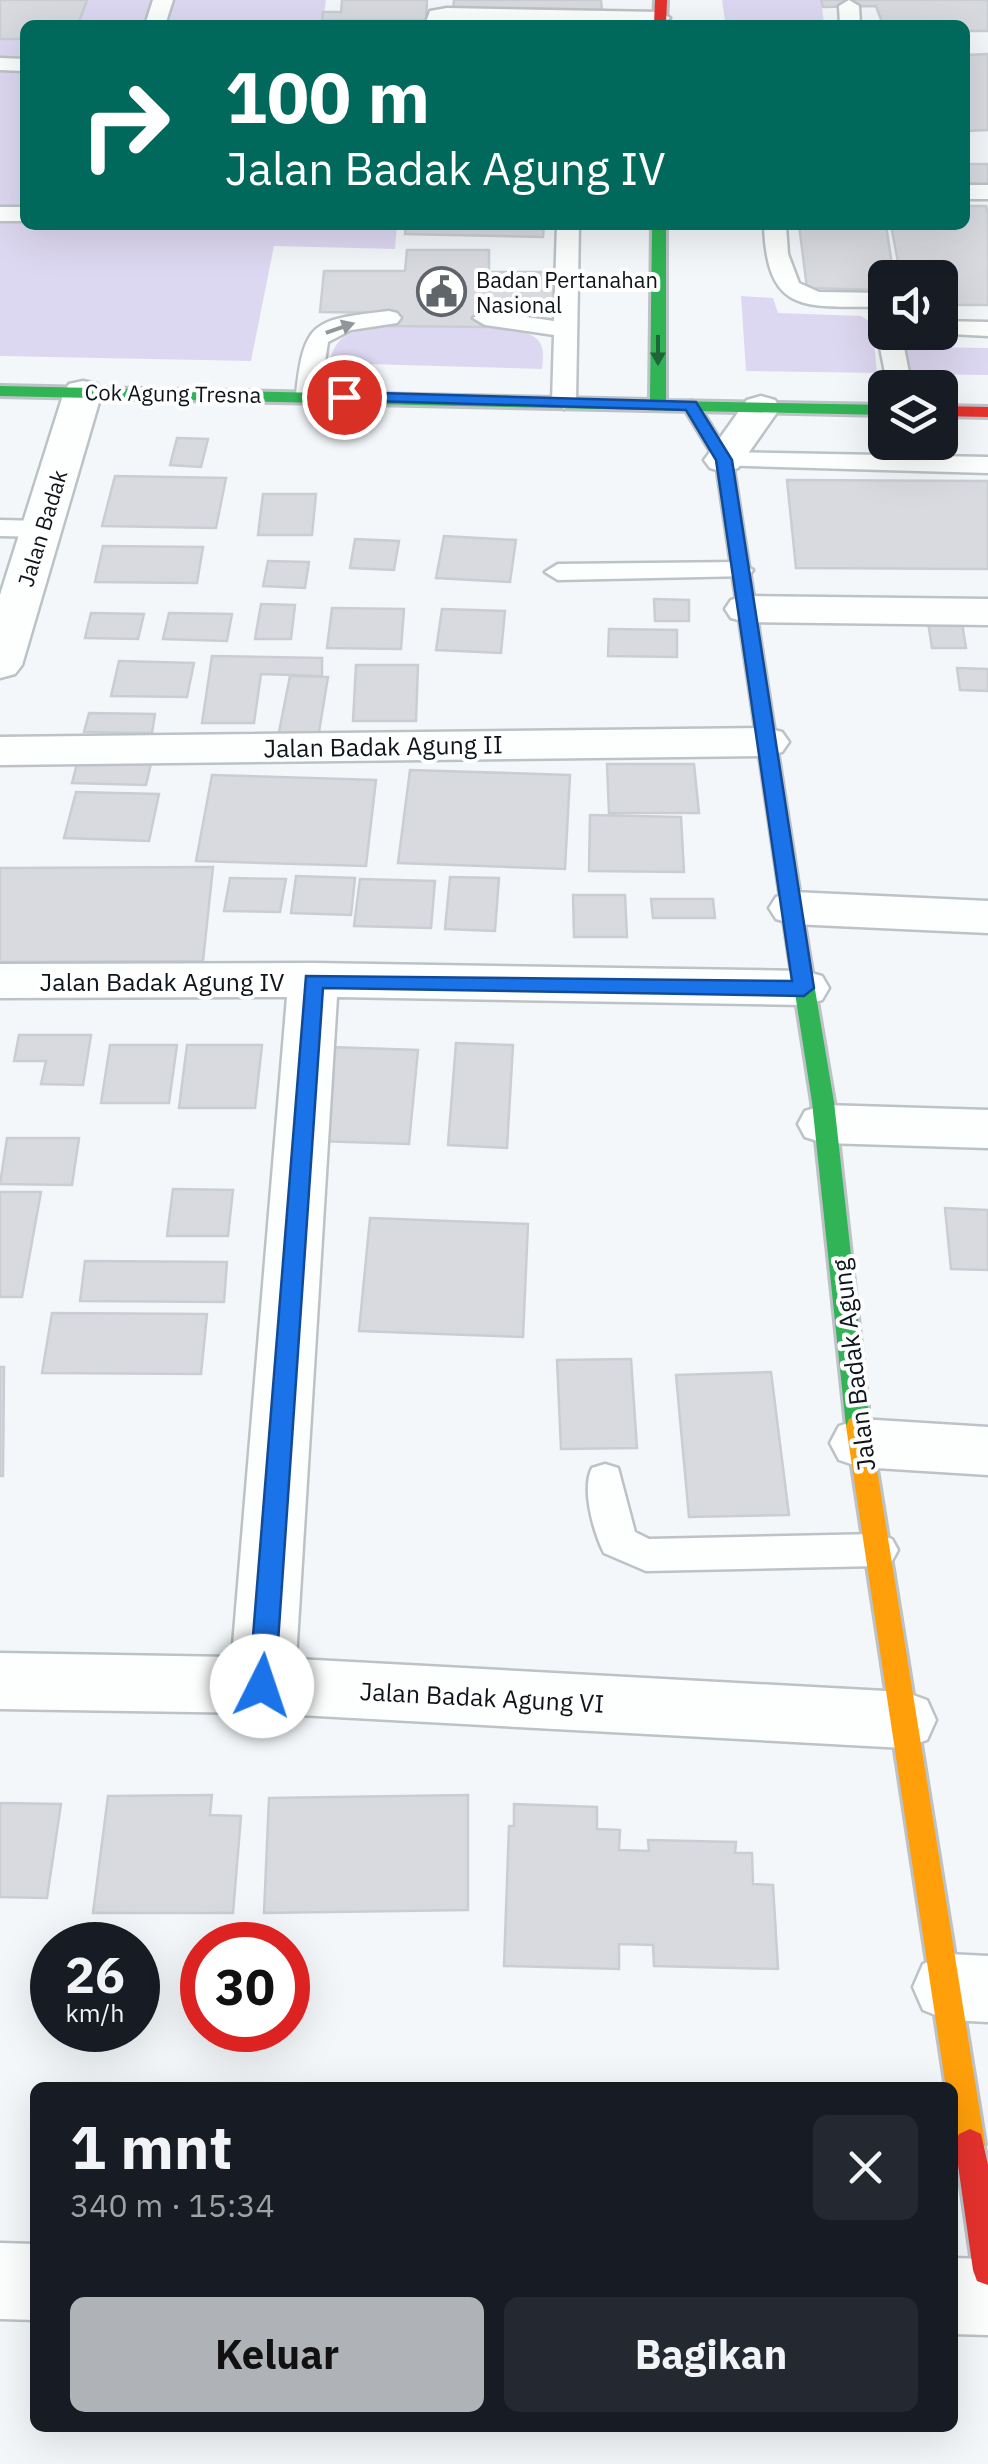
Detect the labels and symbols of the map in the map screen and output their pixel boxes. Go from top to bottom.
place label: Badan Pertanahan Nasional [476,265,658,319]
public building icon: Badan Pertanahan Nasional [415,266,467,318]
one-way arrow [325,320,355,335]
one-way arrow [650,335,666,367]
pin [302,355,387,440]
street label: Cok Agung Tresna [84,377,262,409]
street label: Jalan Badak [11,466,74,590]
street label: Jalan Badak Agung II [263,727,503,765]
street label: Jalan Badak Agung IV [40,965,284,998]
street label: Jalan Badak Agung [824,1257,882,1473]
position arrow [210,1634,314,1738]
street label: Jalan Badak Agung VI [359,1674,605,1720]
speed limit sign: 30 [180,1922,310,2052]

